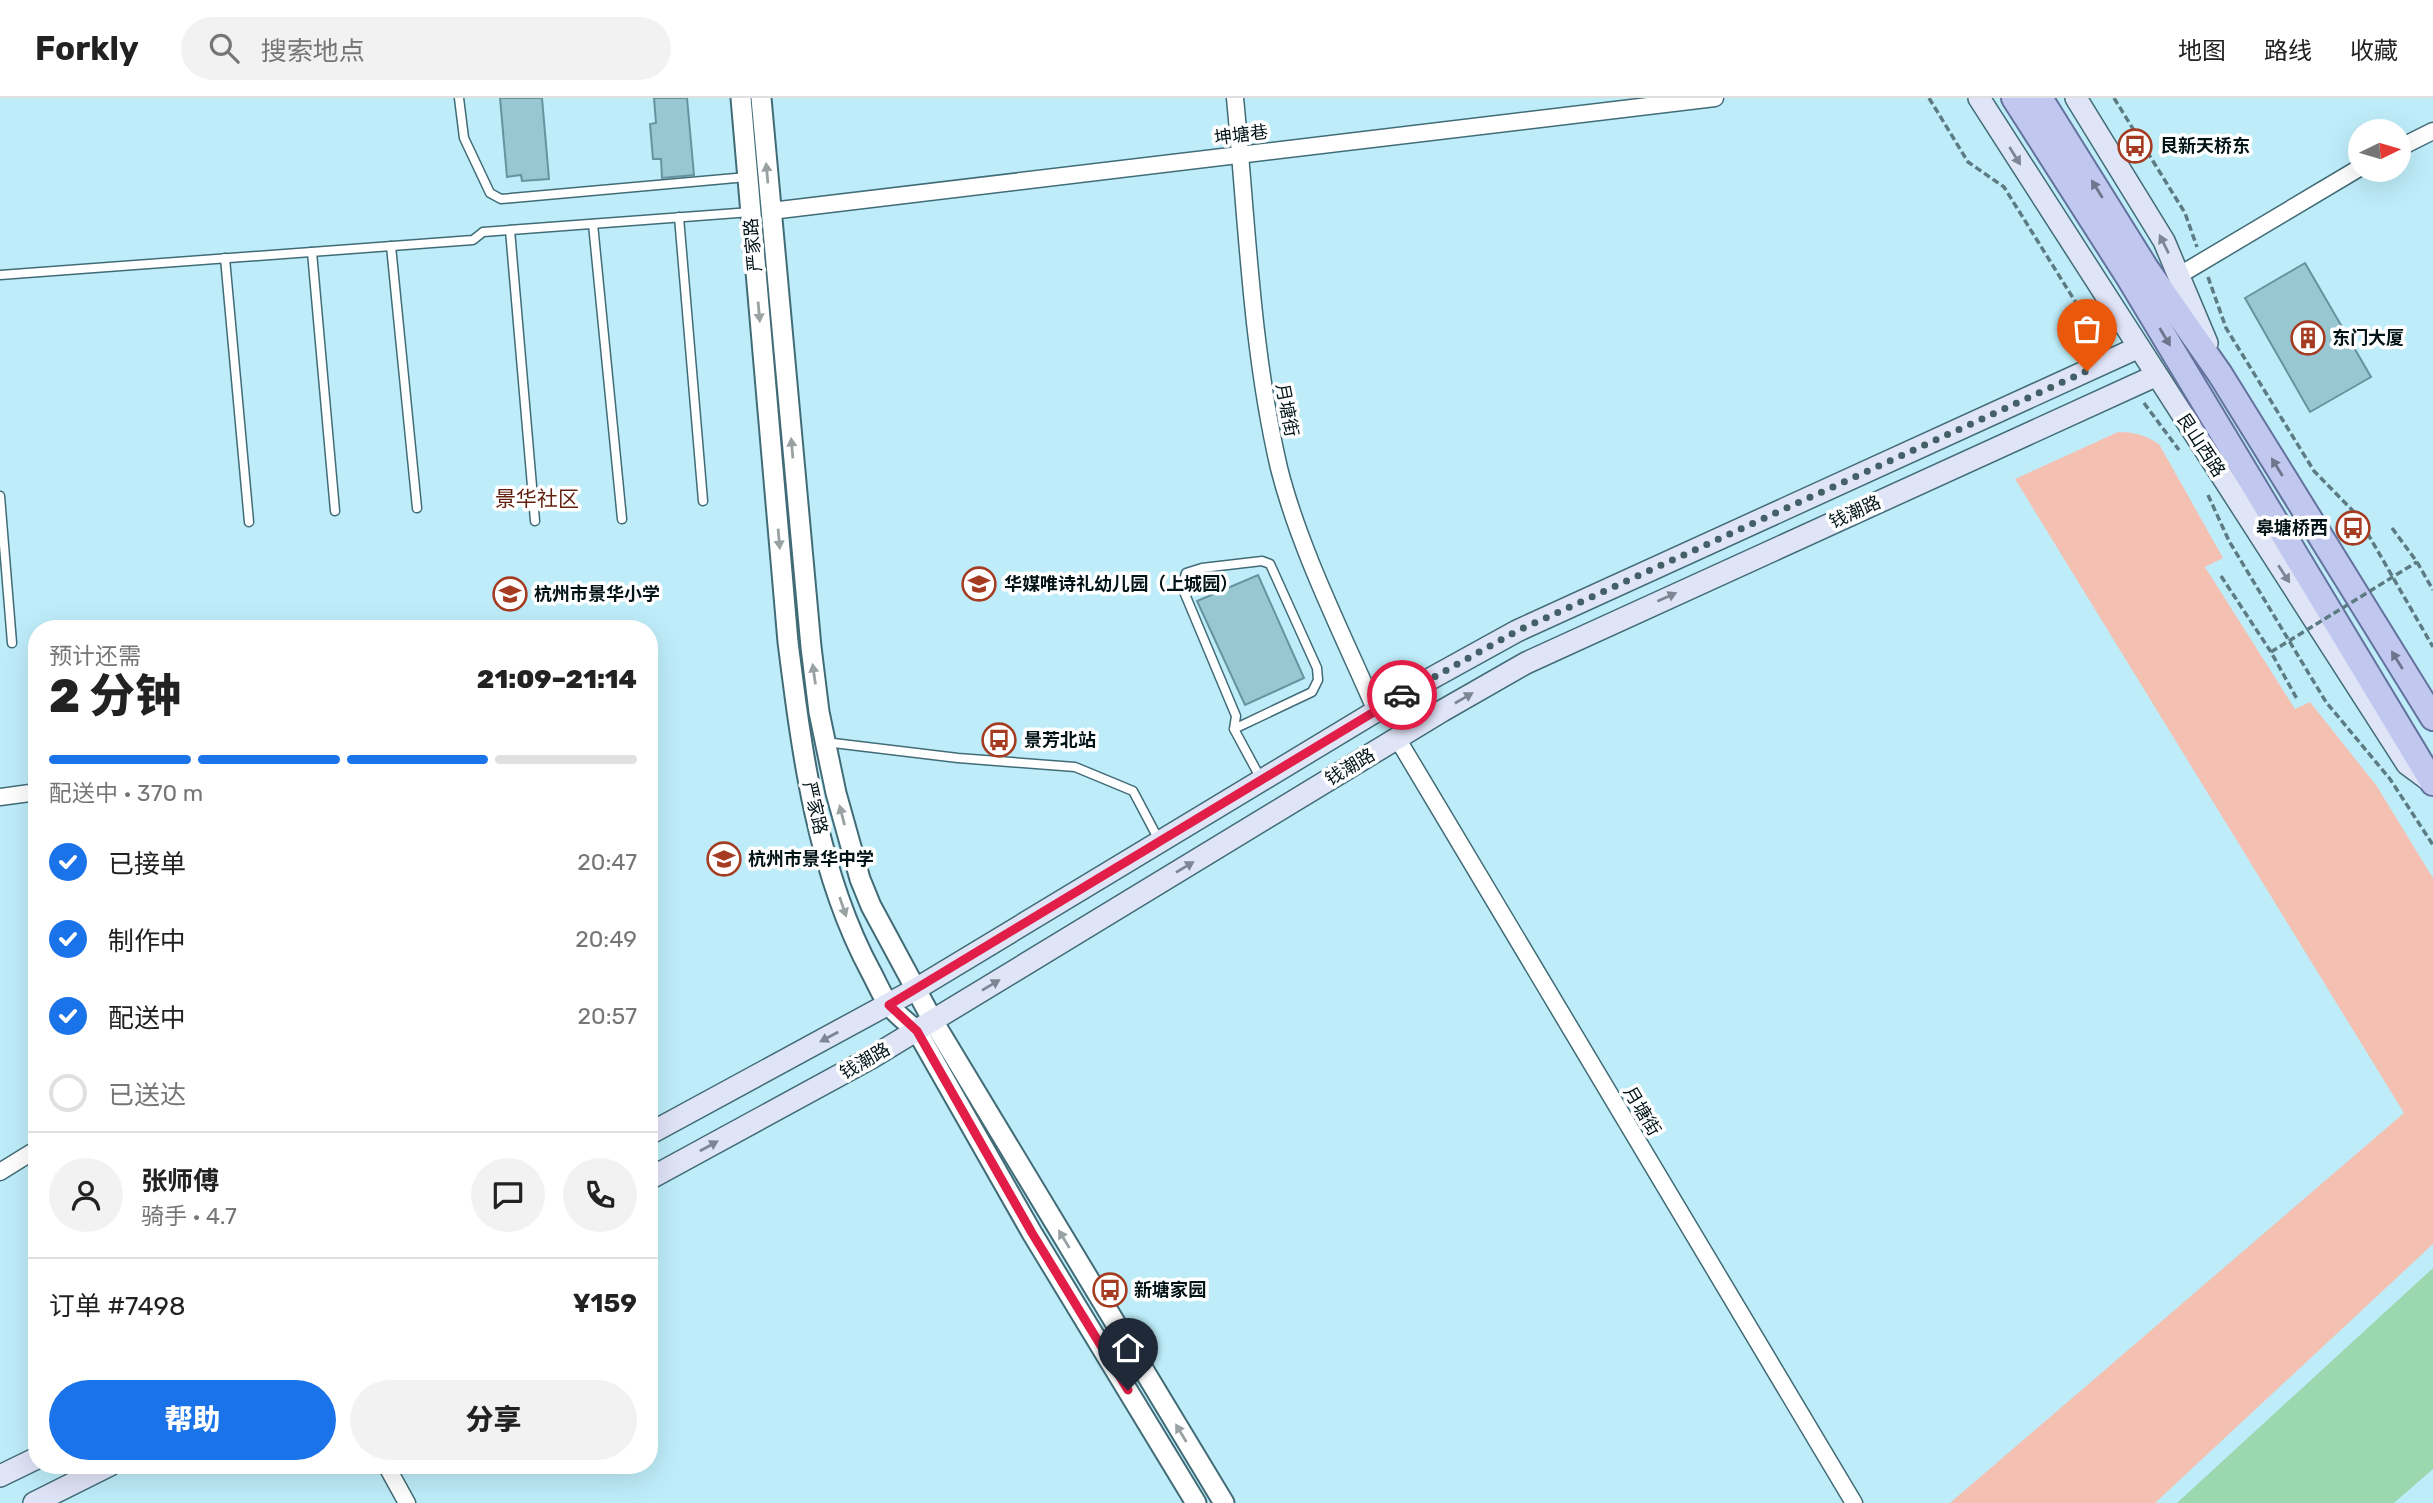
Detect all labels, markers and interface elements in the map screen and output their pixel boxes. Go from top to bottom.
search box [181,17,671,80]
text: Forkly [35,29,139,68]
icon: search [205,29,243,67]
text: 搜索地点 [261,36,365,67]
text: 地图 [2178,37,2226,65]
text: 路线 [2264,37,2312,65]
text: 收藏 [2350,37,2398,65]
north arrow [2348,119,2412,182]
map controls [2348,119,2411,182]
street label: 坤塘巷 [1213,121,1269,149]
bus stop icon: 艮新天桥东 [2116,127,2154,165]
place label: 艮新天桥东 [2160,135,2250,157]
one-way arrow [2009,146,2022,165]
one-way arrow [762,161,773,183]
one-way arrow [2091,180,2104,199]
street label: 严家路 [740,217,766,273]
one-way arrow [2159,234,2170,254]
pin [2057,299,2117,371]
one-way arrow [754,302,765,324]
icon: bag [2068,310,2106,348]
building icon: 东门大厦 [2289,319,2327,357]
one-way arrow [2158,327,2171,346]
place label: 东门大厦 [2332,327,2404,349]
street label: 月塘街 [1271,381,1303,439]
street label: 艮山西路 [2172,409,2230,481]
one-way arrow [787,437,798,459]
one-way arrow [2270,457,2283,476]
district label: 景华社区 [495,486,579,511]
street label: 钱潮路 [1826,491,1884,533]
bus stop icon: 皋塘桥西 [2334,509,2372,547]
place label: 皋塘桥西 [2256,517,2328,539]
one-way arrow [774,528,785,550]
one-way arrow [2277,564,2290,583]
school or university icon: 华媒唯诗礼幼儿园（上城园） [960,565,998,603]
place label: 华媒唯诗礼幼儿园（上城园） [1004,573,1238,595]
school or university icon: 杭州市景华小学 [491,575,529,613]
place label: 杭州市景华小学 [534,583,660,605]
one-way arrow [1657,591,1677,603]
text: 预计还需 [49,642,141,670]
one-way arrow [2390,650,2403,669]
courier [1367,660,1437,730]
one-way arrow [809,663,820,685]
text: 21:09–21:14 [477,664,637,695]
text: 2 分钟 [49,669,181,724]
icon: car [1383,676,1421,714]
one-way arrow [1454,692,1473,704]
bus stop icon: 景芳北站 [980,721,1018,759]
place label: 景芳北站 [1024,729,1096,751]
street label: 钱潮路 [1321,744,1379,790]
text: 配送中 · 370 m [49,779,203,807]
street label: 严家路 [798,779,832,837]
one-way arrow [836,804,847,826]
school or university icon: 杭州市景华中学 [705,840,743,878]
icon: check [49,843,87,881]
text: 20:47 [577,848,637,876]
place label: 杭州市景华中学 [748,848,874,870]
text: 已接单 [108,849,186,880]
one-way arrow [1176,861,1195,873]
one-way arrow [838,896,849,917]
icon: check [49,920,87,958]
text: 20:49 [575,925,637,953]
text: 制作中 [108,926,186,957]
one-way arrow [981,979,1000,991]
icon: check [49,997,87,1035]
text: 20:57 [578,1002,637,1030]
text: 配送中 [108,1003,186,1034]
one-way arrow [819,1032,839,1043]
street label: 钱潮路 [836,1038,894,1084]
text: 已送达 [108,1080,186,1111]
street label: 月塘街 [1619,1082,1665,1140]
one-way arrow [699,1141,719,1152]
button: person [49,1158,123,1232]
button: chat [471,1158,545,1232]
button: phone [563,1158,637,1232]
text: 张师傅 [141,1166,219,1197]
text: 骑手 · 4.7 [141,1202,237,1230]
one-way arrow [1057,1229,1070,1248]
bus stop icon: 新塘家园 [1091,1271,1129,1309]
place label: 新塘家园 [1134,1279,1206,1301]
text: ¥159 [573,1288,637,1319]
text: 订单 #7498 [49,1291,185,1322]
pin [1098,1318,1158,1390]
icon: home [1109,1329,1147,1367]
button: 帮助 [49,1380,336,1460]
button: 分享 [350,1380,637,1460]
one-way arrow [1175,1424,1188,1443]

